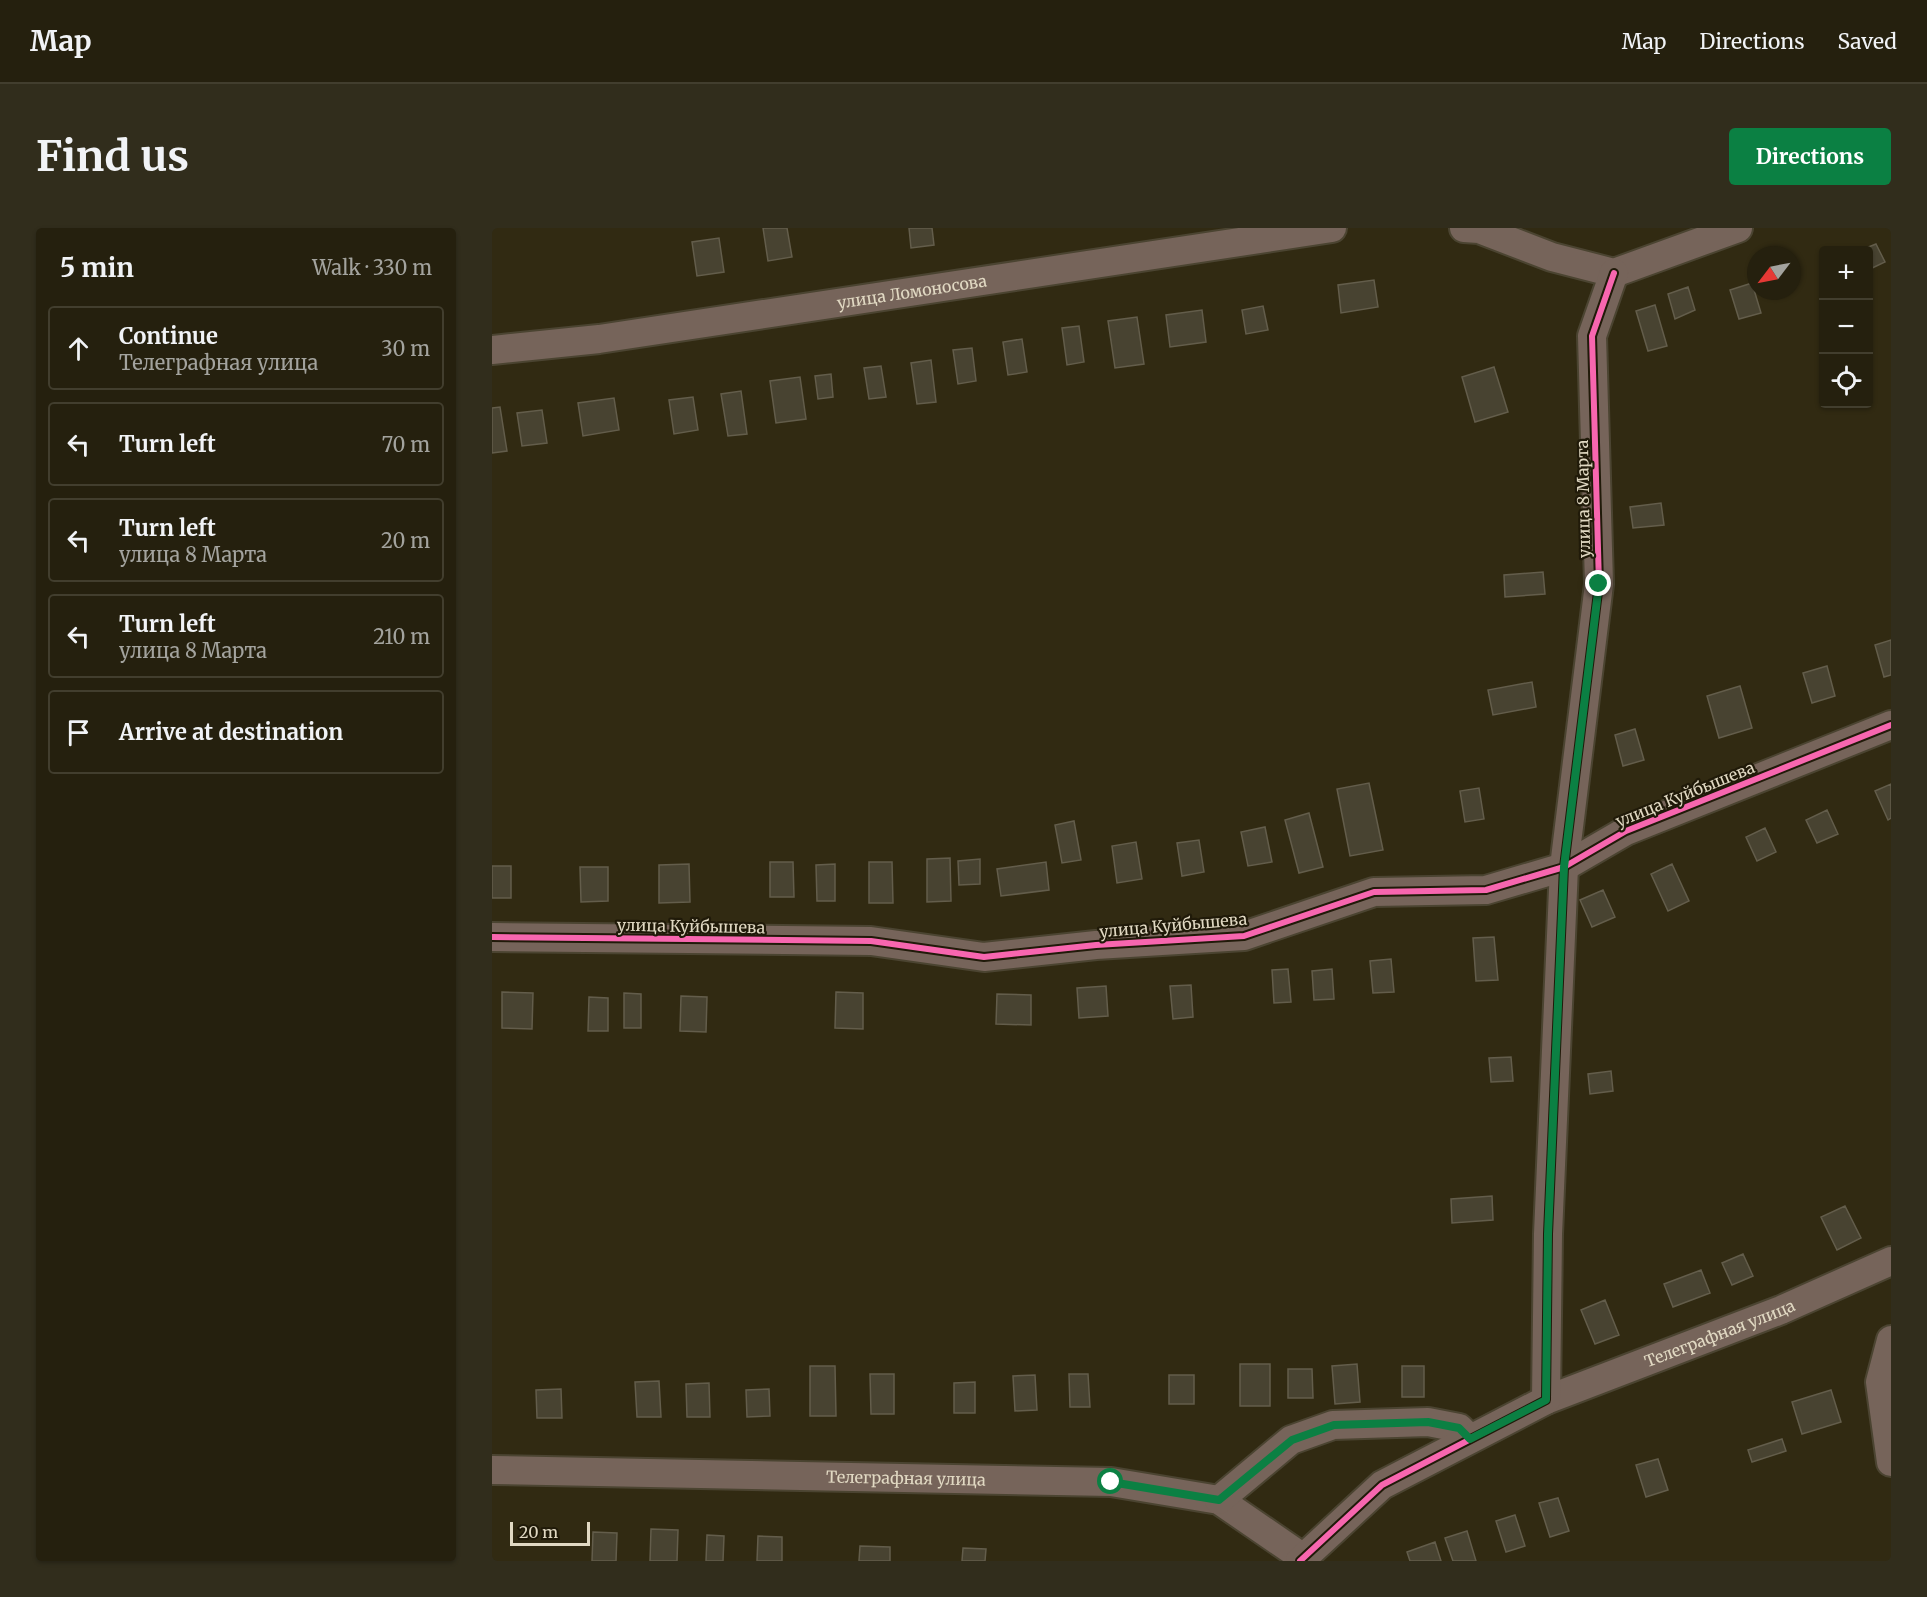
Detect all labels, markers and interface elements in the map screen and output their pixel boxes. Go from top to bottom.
text: Map [30,23,92,59]
text: Map [1622,28,1666,55]
text: Directions [1699,28,1804,55]
text: Saved [1837,28,1897,55]
button: Directions [1729,128,1891,185]
text: Find us [36,130,189,182]
north arrow [1747,246,1801,300]
map controls [1819,246,1873,408]
button: + [1819,246,1873,300]
text: 5 min [60,251,134,284]
text: Walk · 330 m [312,255,432,280]
street label: улица Ломоносова [836,270,989,313]
button: − [1819,300,1873,354]
text: Continue [119,322,218,350]
icon: ahead [62,332,95,365]
text: 30 m [381,336,430,361]
text: Телеграфная улица [119,350,318,375]
button: locate [1819,354,1873,408]
icon: left [62,428,95,461]
text: Turn left [119,430,216,458]
text: 70 m [382,432,430,457]
street label: улица 8 Марта [1572,439,1594,558]
text: Turn left [119,514,216,542]
icon: left [62,524,95,557]
text: 20 m [381,528,430,553]
text: улица 8 Марта [119,542,267,567]
route end [1585,570,1611,596]
text: Turn left [119,610,216,638]
icon: left [62,620,95,653]
text: 210 m [373,624,430,649]
text: улица 8 Марта [119,638,267,663]
icon: arrive [62,716,95,749]
text: Arrive at destination [119,718,343,746]
street label: улица Куйбышева [1612,757,1758,831]
street label: улица Куйбышева [1098,909,1248,941]
street label: улица Куйбышева [617,915,766,937]
street label: Телеграфная улица [1642,1295,1798,1371]
street label: Телеграфная улица [826,1466,986,1490]
route start [1097,1468,1123,1494]
scale bar [510,1519,590,1546]
text: 20 m [519,1522,558,1542]

